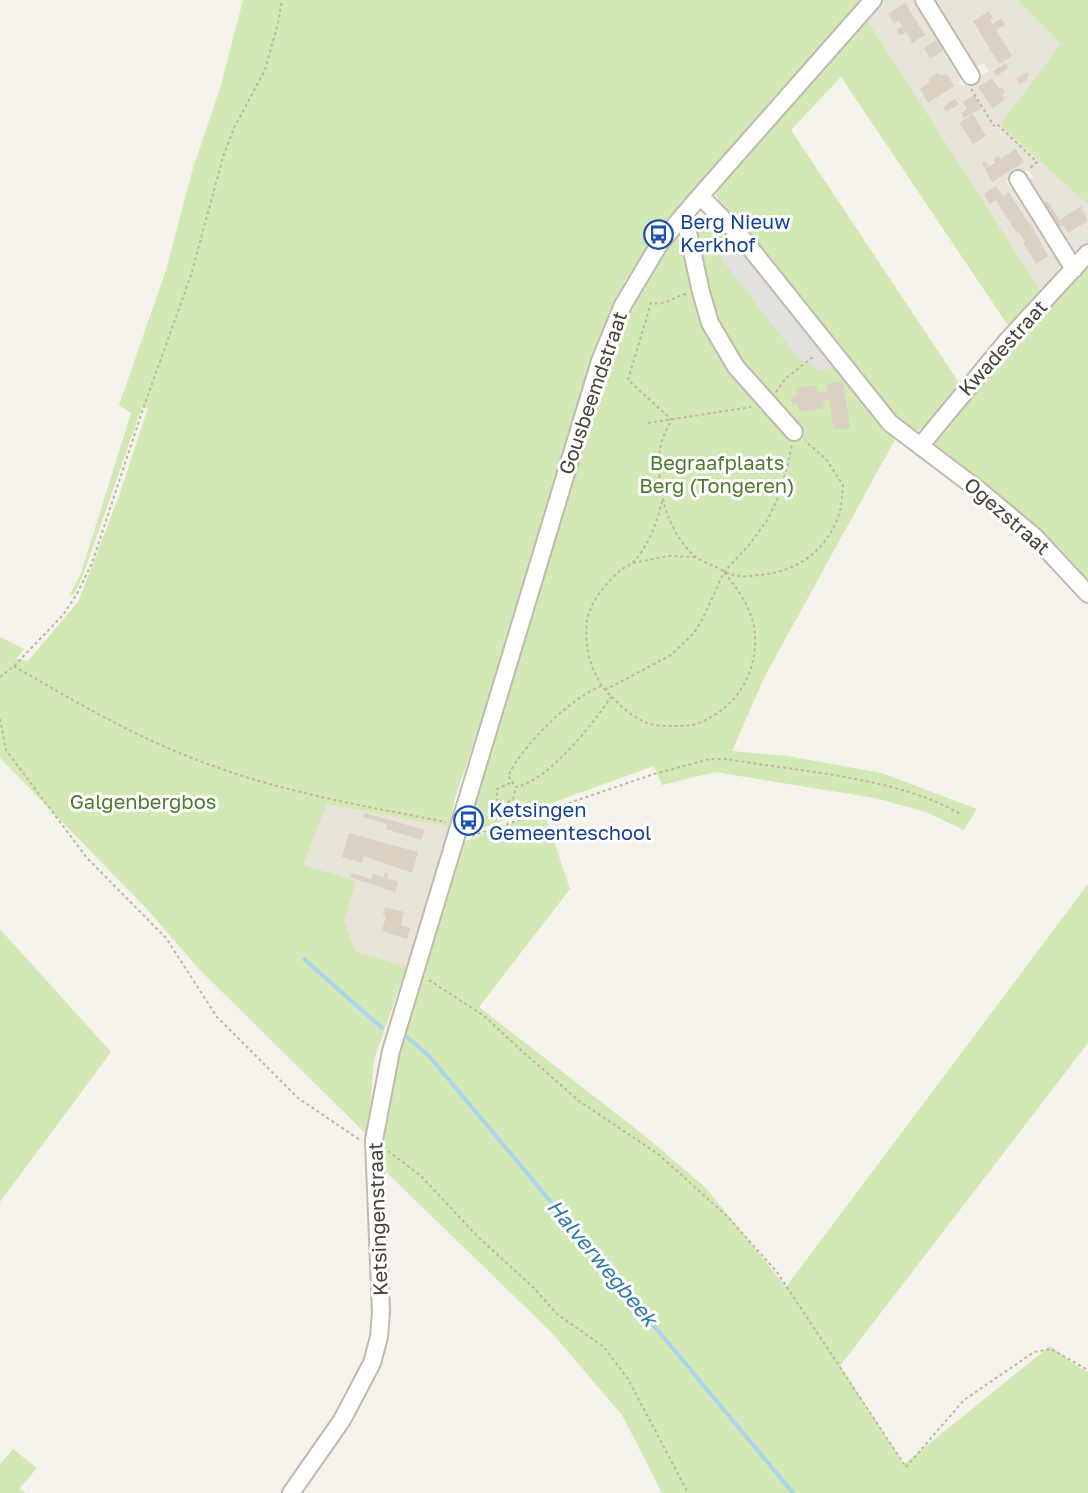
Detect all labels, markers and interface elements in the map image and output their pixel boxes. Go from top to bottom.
place label: Berg Nieuw Kerkhof [680,209,790,256]
bus stop icon: Berg Nieuw Kerkhof [643,218,675,250]
street label: Kwadestraat [953,294,1052,400]
street label: Gousbeemdstraat [553,308,631,477]
park label: Begraafplaats Berg (Tongeren) [639,450,795,497]
street label: Ogezstraat [960,472,1055,559]
park label: Galgenbergbos [70,789,216,813]
place label: Ketsingen Gemeenteschool [489,797,652,844]
bus stop icon: Ketsingen Gemeenteschool [452,805,484,837]
street label: Ketsingenstraat [362,1142,392,1296]
water label: Halverwegbeek [542,1194,665,1333]

